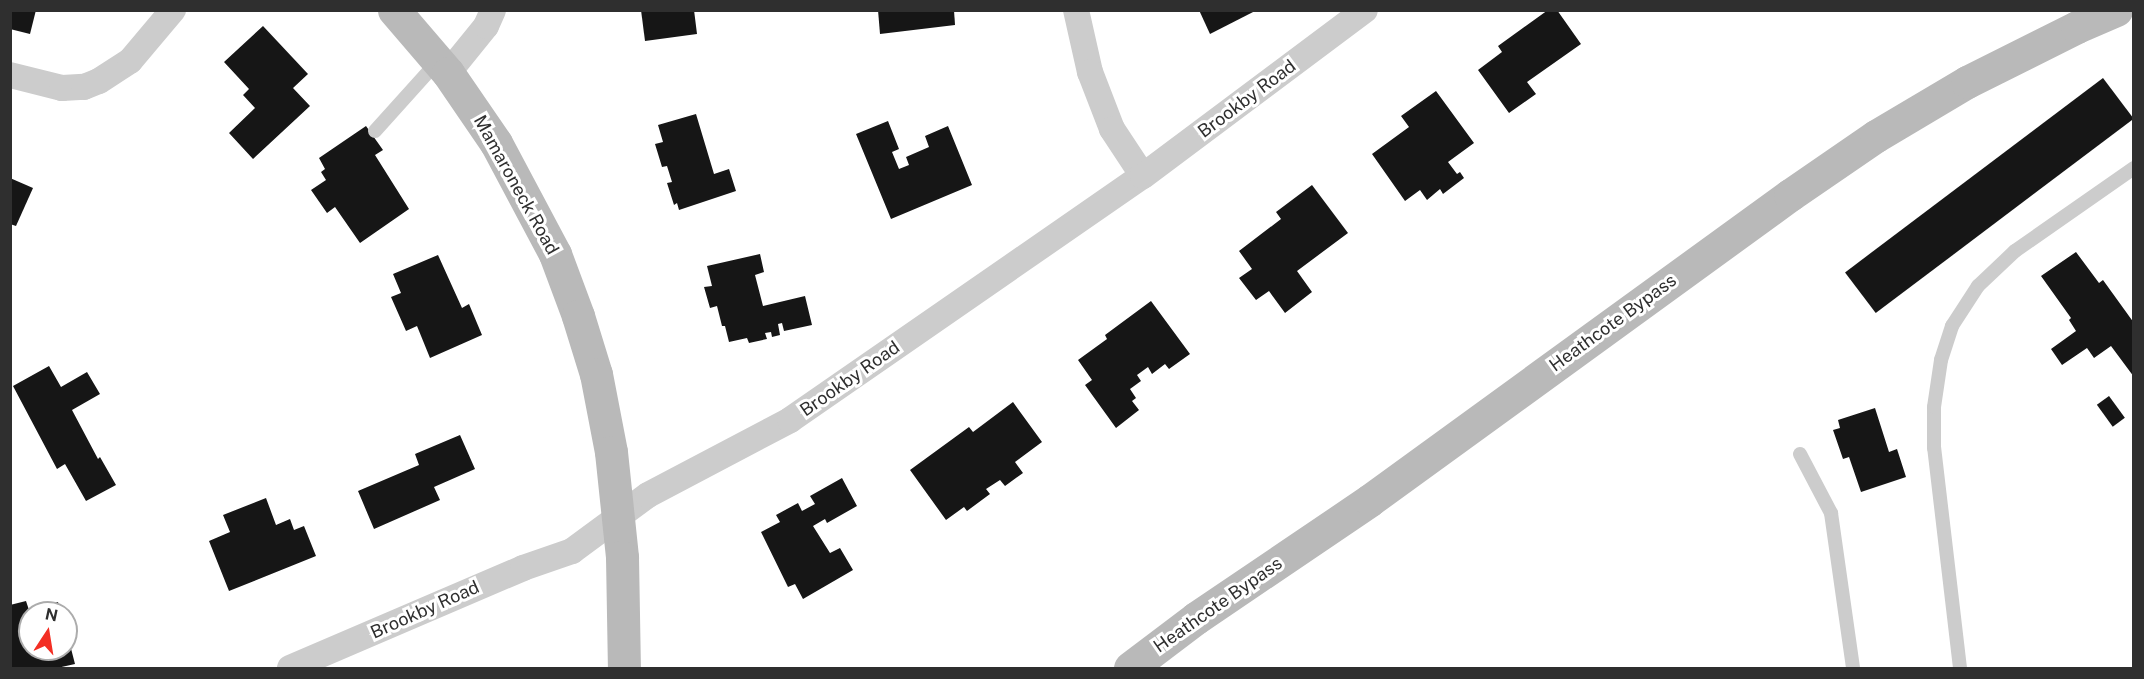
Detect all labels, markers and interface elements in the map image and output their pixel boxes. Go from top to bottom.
street label: Brookby Road [1194,55,1300,143]
street label: Mamaroneck Road [469,112,563,258]
street label: Heathcote Bypass [1545,270,1681,376]
street label: Brookby Road [796,337,904,421]
street label: Heathcote Bypass [1150,553,1286,657]
street label: Brookby Road [367,576,483,644]
north arrow [18,601,78,661]
text: N [43,604,60,625]

